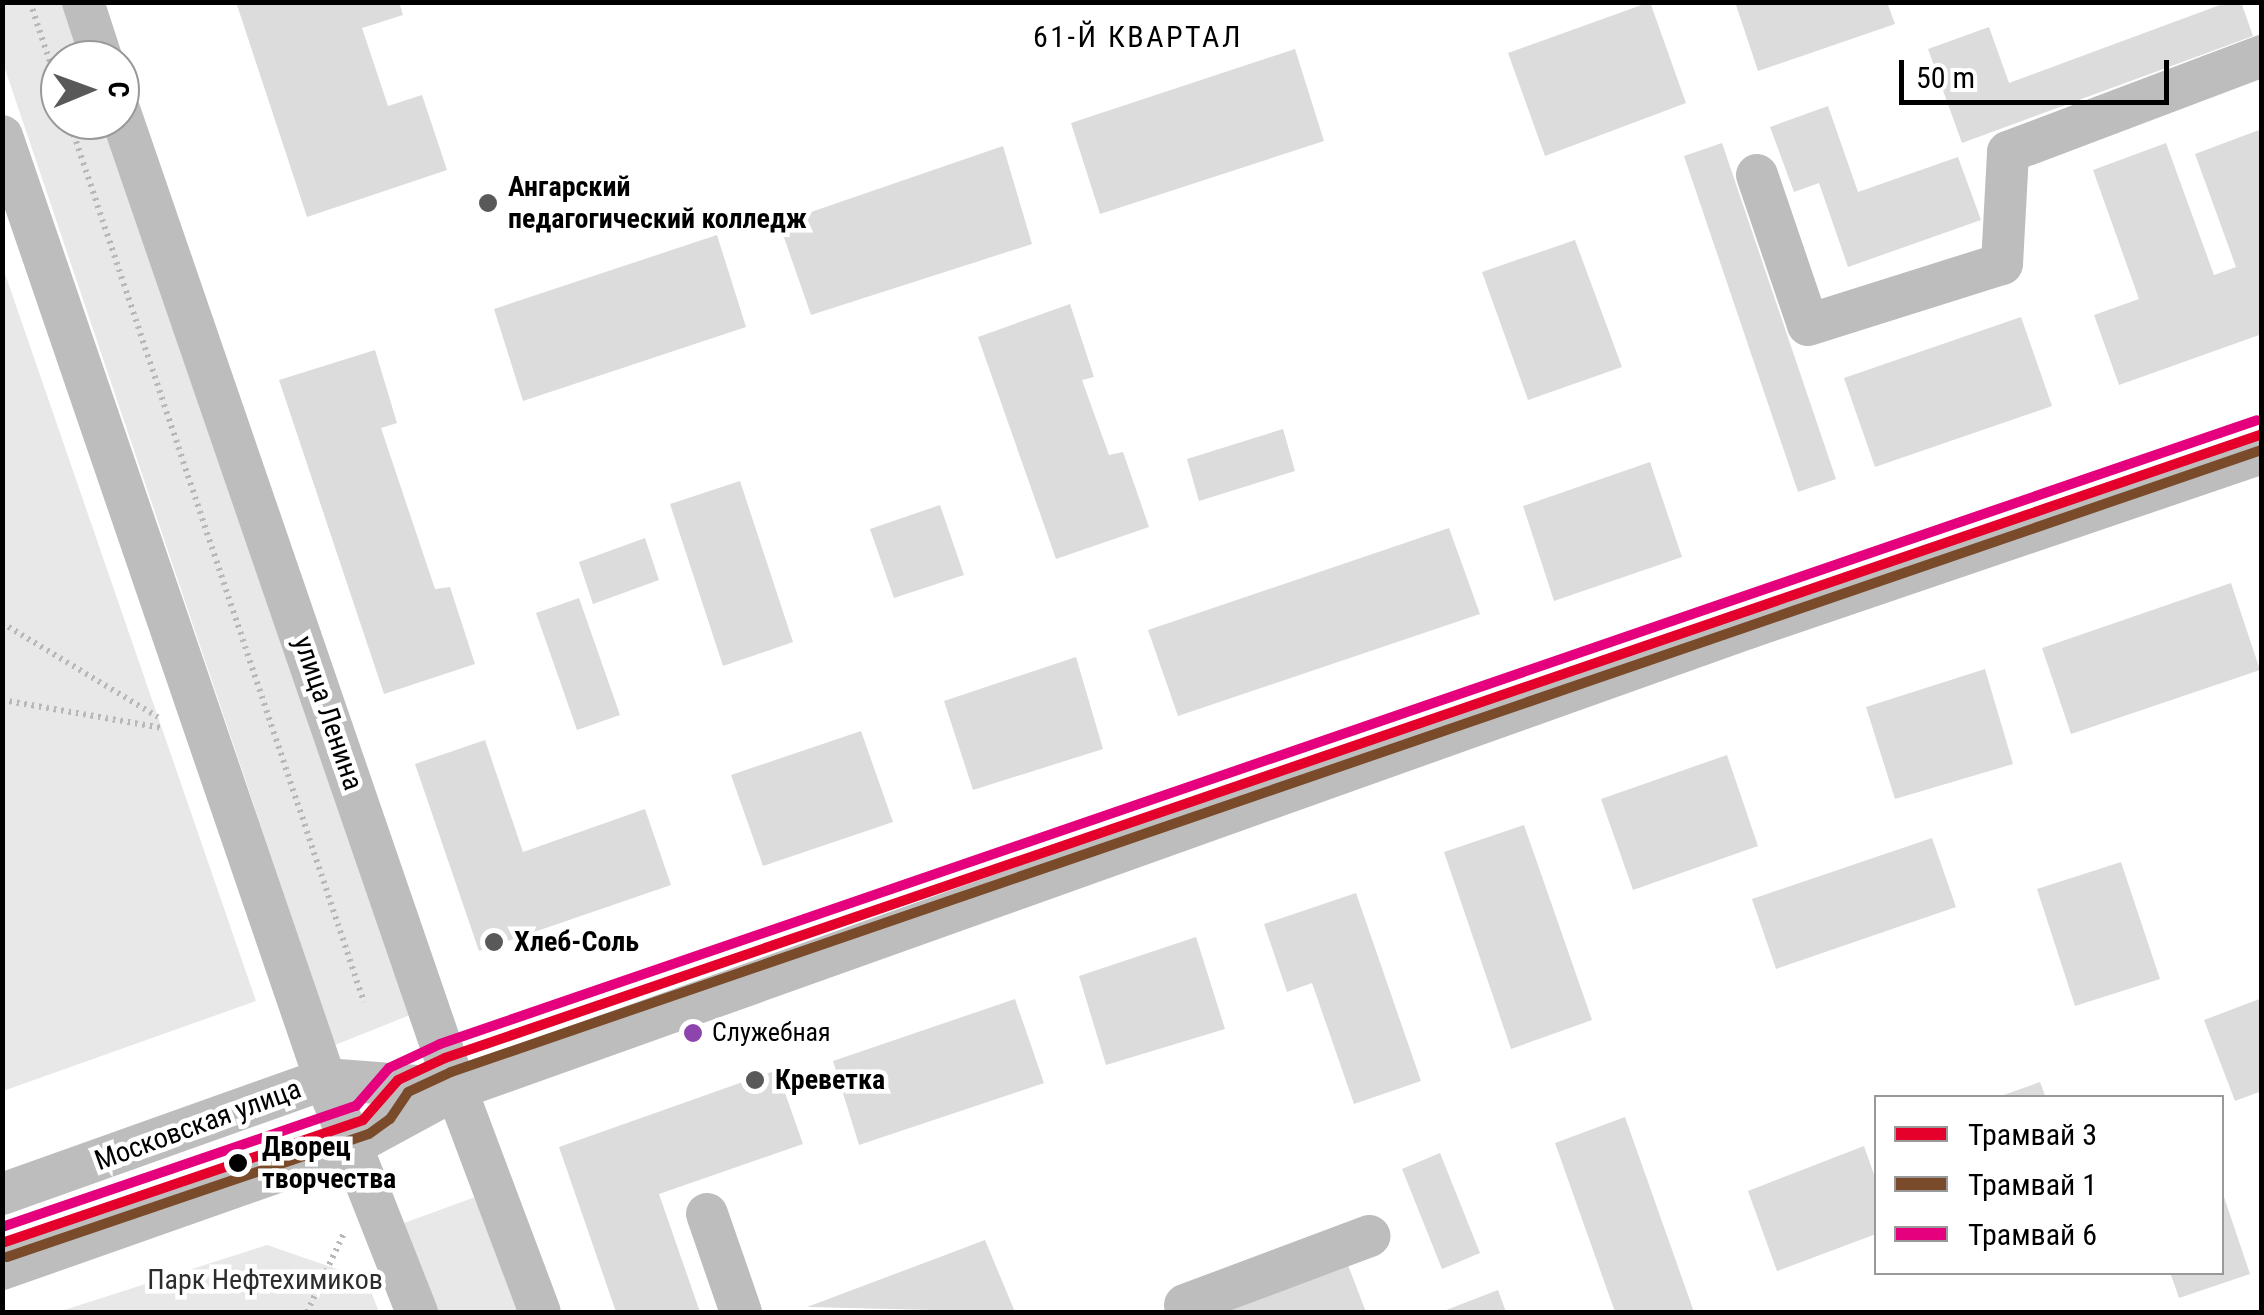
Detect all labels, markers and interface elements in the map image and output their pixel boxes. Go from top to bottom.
district label: 61-Й КВАРТАЛ [1033,19,1243,55]
north arrow [40,40,140,140]
scale bar [1904,40,2174,102]
text: 50 m [1916,60,1975,95]
text: С [102,81,135,98]
place label: Ангарский педагогический колледж [508,170,807,236]
marker: Ангарский педагогический колледж [477,192,499,214]
street label: улица Ленина [286,632,370,794]
place label: Хлеб-Соль [514,925,639,959]
marker: Хлеб-Соль [483,931,505,953]
place label: Служебная [712,1017,831,1049]
marker: Служебная [683,1023,703,1043]
place label: Креветка [775,1063,885,1097]
marker: Креветка [744,1069,766,1091]
street label: Московская улица [90,1072,306,1178]
legend [1874,1095,2224,1275]
text: Трамвай 3 [1968,1117,2097,1152]
place label: Дворец творчества [262,1130,396,1196]
marker: Дворец творчества [223,1148,253,1178]
text: Трамвай 1 [1968,1167,2097,1202]
text: Трамвай 6 [1968,1217,2097,1252]
park label: Парк Нефтехимиков [147,1263,383,1297]

